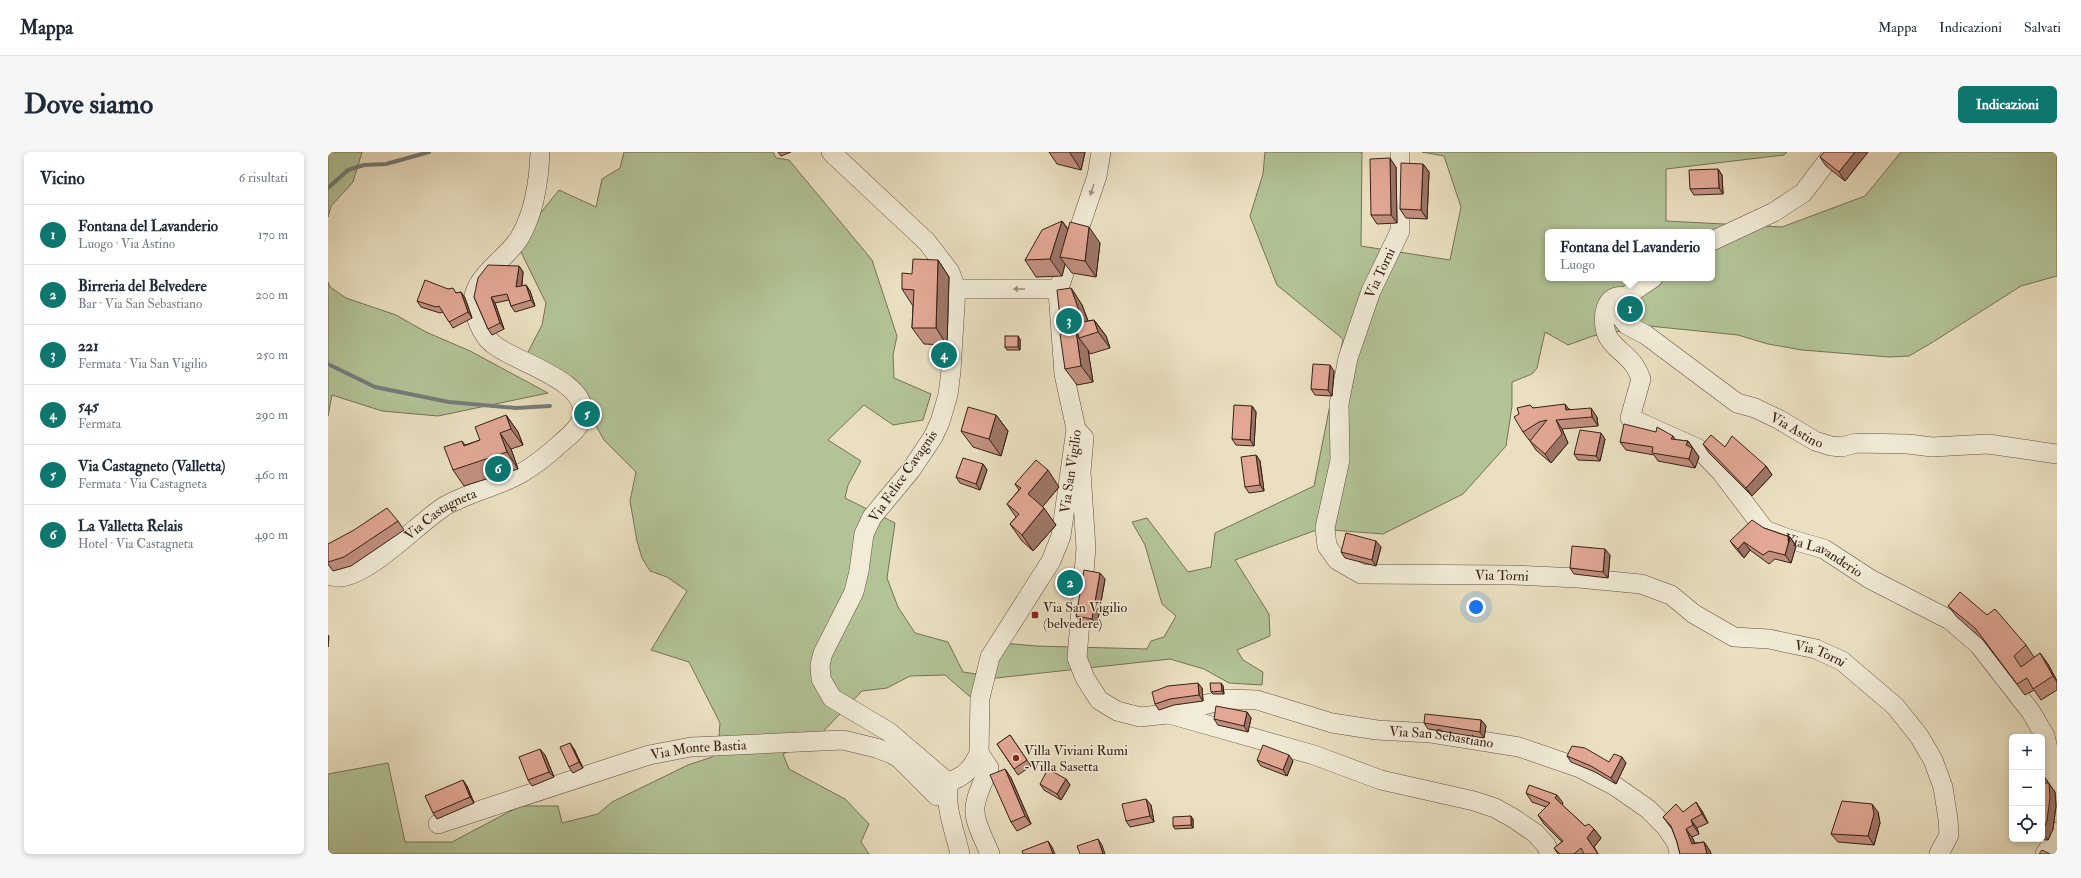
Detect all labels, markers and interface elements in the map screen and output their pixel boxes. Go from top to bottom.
text: Mappa [20,16,73,40]
text: Mappa [1878,19,1917,36]
text: Indicazioni [1939,19,2002,36]
text: Salvati [2024,19,2061,36]
button: Indicazioni [1958,86,2057,123]
text: Dove siamo [24,87,153,122]
text: Vicino [40,168,85,189]
text: 6 risultati [239,170,288,186]
one-way arrow [1089,184,1095,196]
text: Fontana del Lavanderio [78,217,218,236]
text: 1 [51,227,55,243]
text: 170 m [258,227,288,243]
popup [1545,229,1715,281]
text: Luogo · Via Astino [78,236,175,252]
text: Fontana del Lavanderio [1560,238,1700,257]
street label: Via Torni [1361,245,1399,301]
text: Luogo [1560,257,1595,273]
text: Birreria del Belvedere [78,277,207,296]
one-way arrow [1012,286,1025,292]
text: 2 [50,287,56,303]
text: 200 m [255,287,288,303]
pin: 1 [1617,294,1643,324]
text: Bar · Via San Sebastiano [78,296,202,312]
pin: 3 [1056,306,1082,336]
text: 221 [78,337,99,356]
pin: 4 [931,340,957,370]
text: 3 [51,347,56,363]
text: 250 m [256,347,288,363]
text: Fermata · Via San Vigilio [78,356,207,372]
text: 545 [78,397,99,416]
pin: 5 [574,399,600,429]
text: 4 [49,407,57,423]
text: 290 m [255,407,288,423]
street label: Via Astino [1768,408,1825,452]
text: Fermata [78,416,121,432]
street label: Via Felice Cavagnis [865,427,941,525]
street label: Via San Vigilio [1056,428,1084,514]
pin: 6 [485,454,511,484]
text: Via Castagneto (Valletta) [78,457,225,476]
text: 5 [50,467,56,483]
text: 460 m [255,467,288,483]
text: Fermata · Via Castagneta [78,476,207,492]
street label: Via Castagneta [401,484,479,543]
text: La Valletta Relais [78,517,183,536]
text: 6 [50,527,56,543]
text: 490 m [255,527,288,543]
street label: Via Lavanderio [1783,530,1866,581]
text: Hotel · Via Castagneta [78,536,193,552]
street label: Via Torni [1475,566,1529,584]
pin: 2 [1057,568,1083,598]
your location [1466,597,1486,617]
place label: Via San Vigilio (belvedere) [1043,599,1127,632]
marker: Via San Vigilio (belvedere) [1030,610,1040,620]
street label: Via Torni [1793,636,1851,670]
street label: Via San Sebastiano [1389,722,1495,751]
map controls [2009,734,2045,842]
button: + [2009,734,2045,770]
street label: Via Monte Bastia [649,736,747,763]
place label: Villa Viviani Rumi -Villa Sasetta [1024,742,1128,775]
marker: Villa Viviani Rumi -Villa Sasetta [1011,753,1021,763]
button: − [2009,770,2045,806]
button: locate [2009,806,2045,842]

